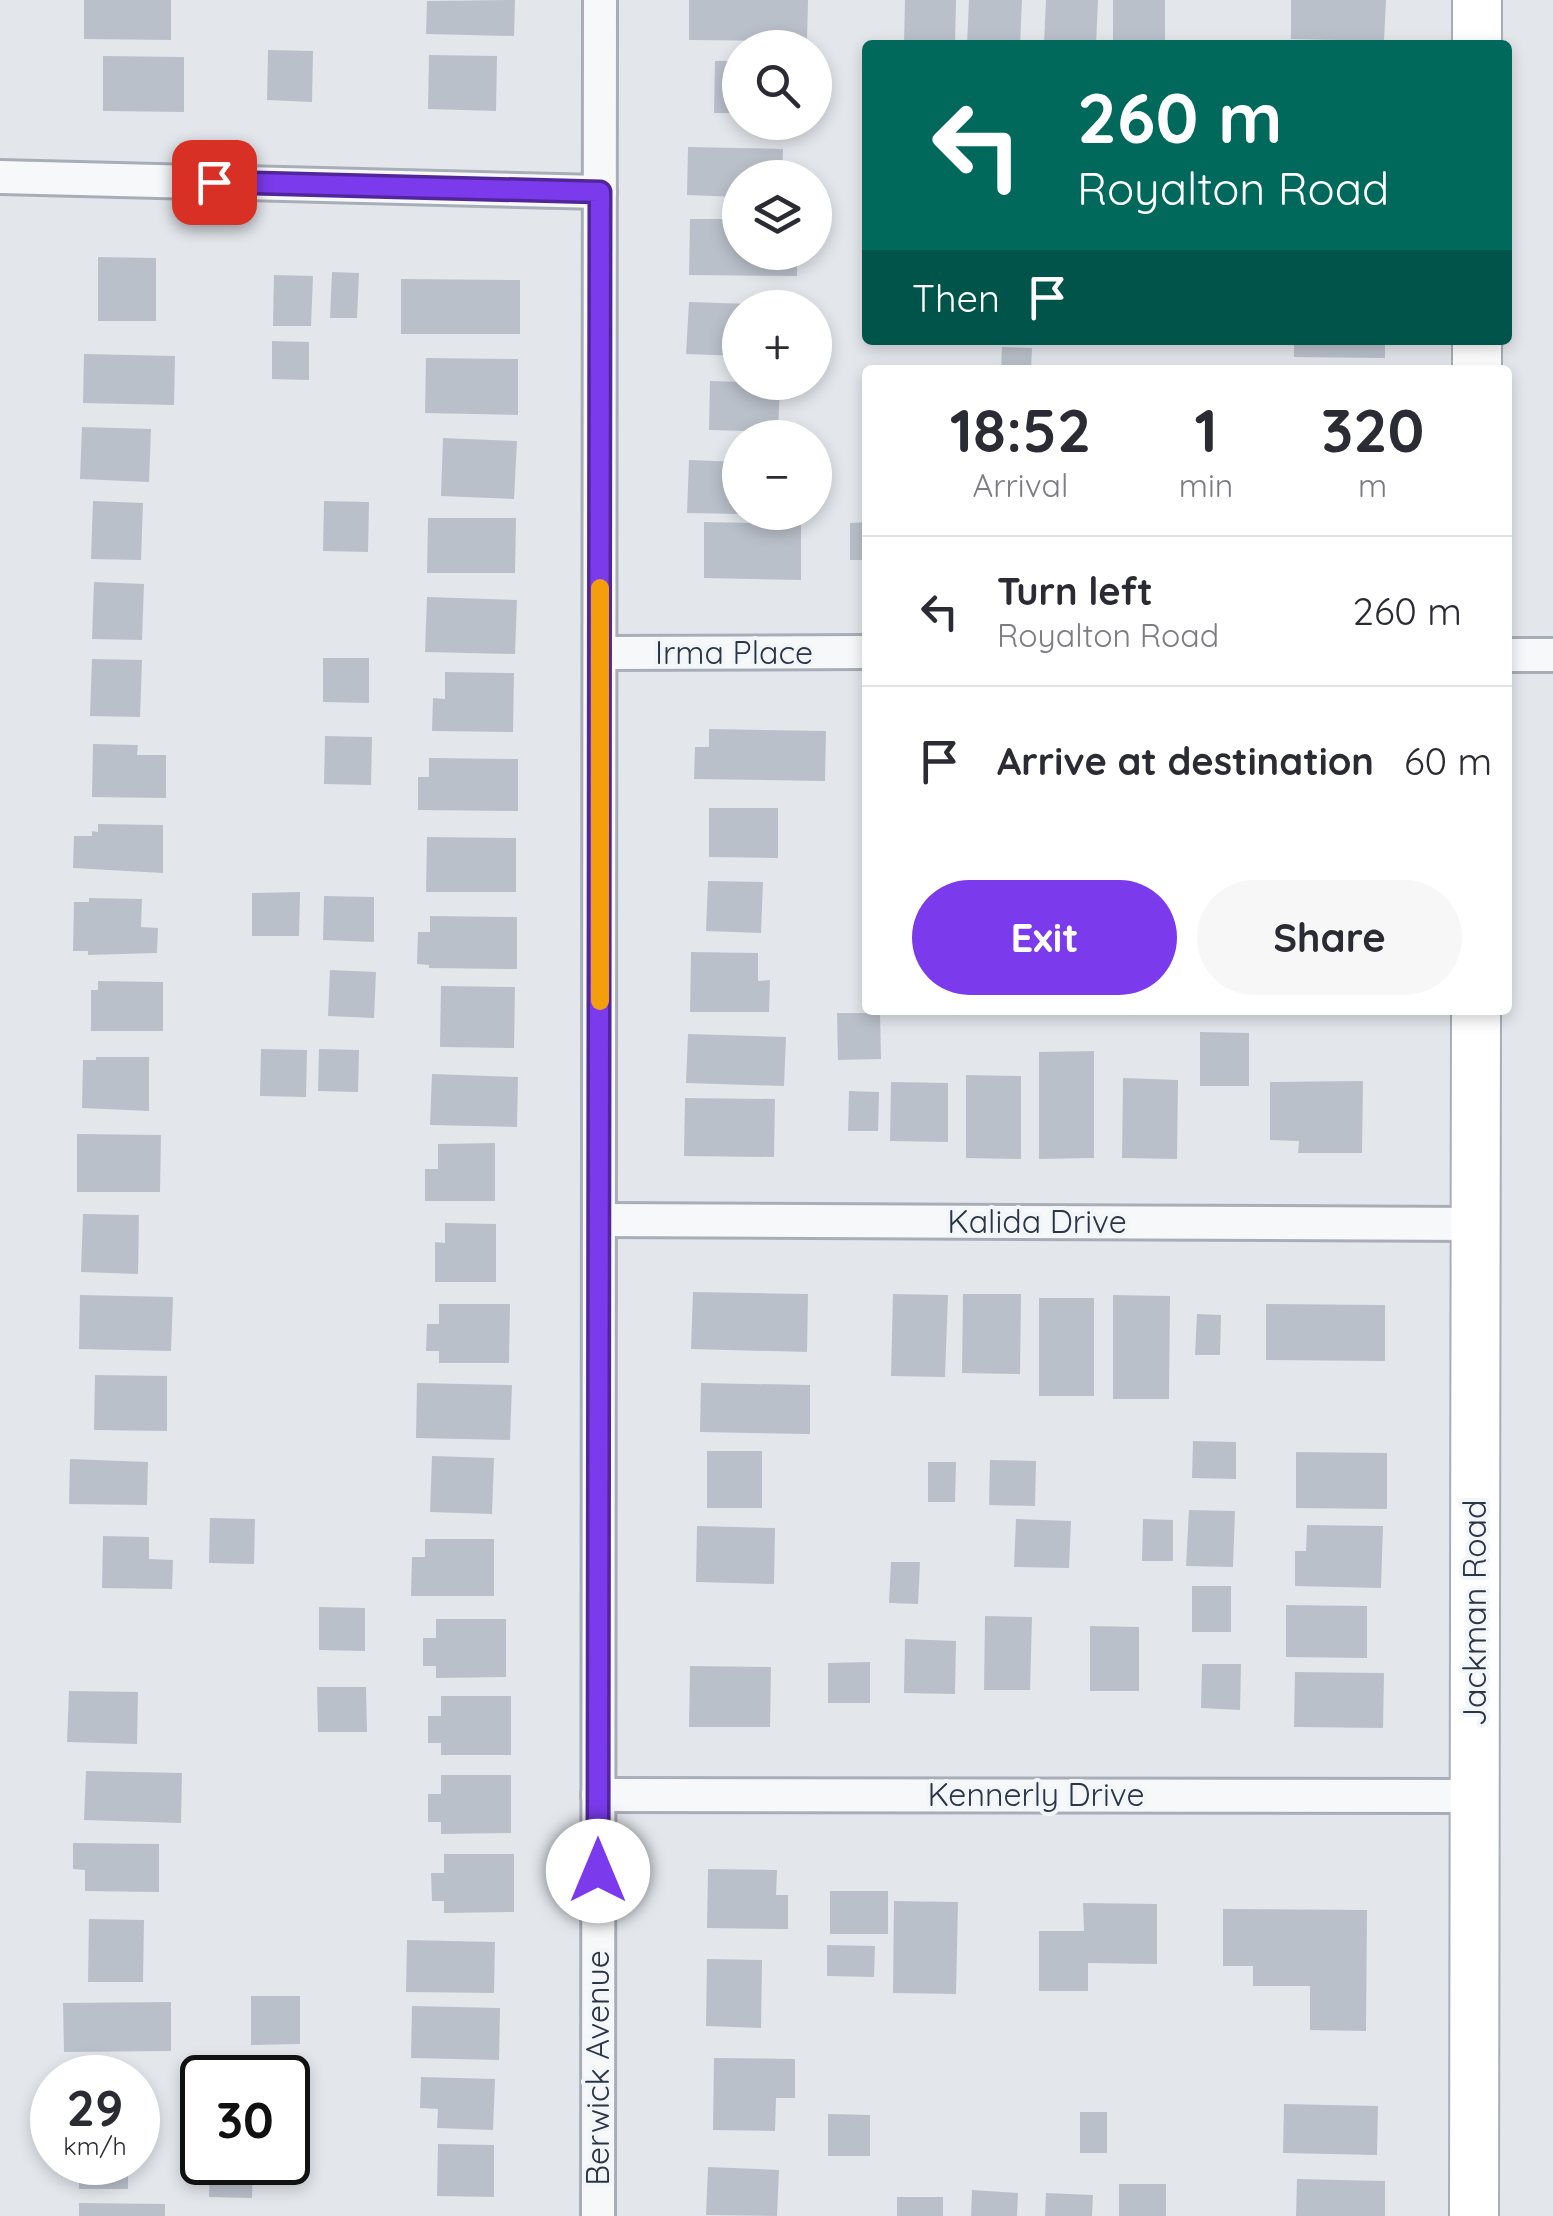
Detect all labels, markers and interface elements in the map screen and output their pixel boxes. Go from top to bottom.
map controls [722,30,832,530]
button: search [722,30,832,140]
text: 260 m [1077,73,1283,161]
icon: left [912,80,1042,210]
pin [172,140,257,225]
icon: arrive [187,155,242,210]
button: layers [722,160,832,270]
text: Royalton Road [1077,160,1389,216]
icon: arrive [1020,270,1075,325]
text: Then [912,274,1000,322]
button: + [722,290,832,400]
text: 18:52 [950,392,1091,467]
text: 1 [1194,392,1218,467]
text: 320 [1321,392,1424,467]
button: − [722,420,832,530]
text: Arrival [972,465,1068,505]
text: min [1179,465,1233,505]
text: m [1358,465,1387,505]
text: Turn left [997,567,1153,615]
icon: left [912,584,967,639]
text: 260 m [1353,587,1462,635]
text: Royalton Road [997,615,1219,655]
street label: Irma Place [655,632,813,672]
icon: arrive [912,734,967,789]
text: Arrive at destination [997,737,1374,785]
text: 60 m [1404,737,1492,785]
button: Exit [912,880,1177,995]
button: Share [1197,880,1462,995]
street label: Kalida Drive [947,1201,1127,1241]
street label: Jackman Road [1454,1500,1494,1726]
street label: Kennerly Drive [927,1774,1145,1814]
position arrow [546,1819,650,1923]
street label: Berwick Avenue [577,1950,617,2186]
speed limit sign: 30 [180,2055,310,2185]
text: 29 [67,2076,123,2139]
text: km/h [63,2130,127,2161]

